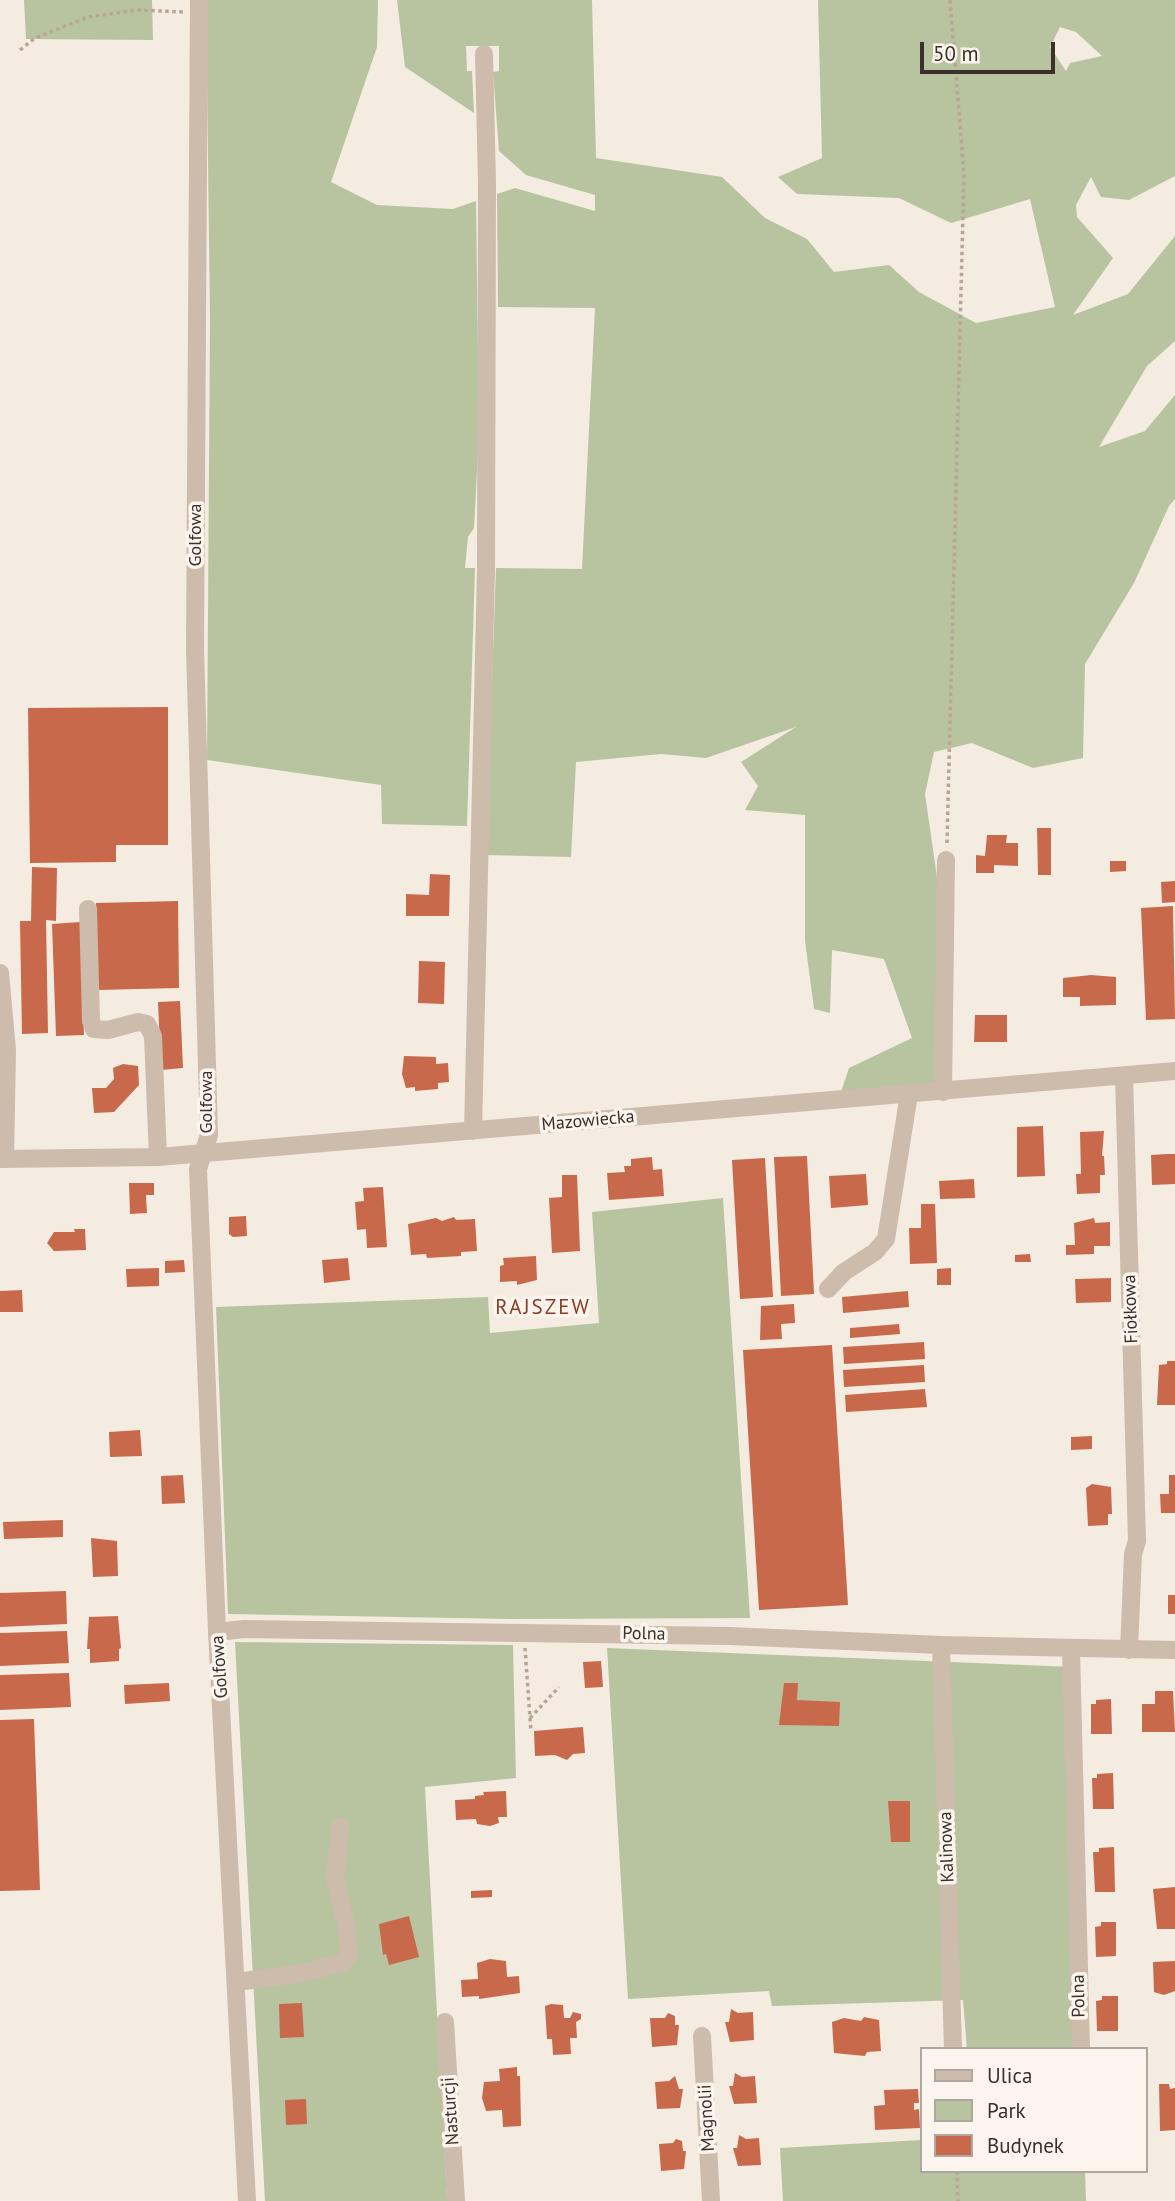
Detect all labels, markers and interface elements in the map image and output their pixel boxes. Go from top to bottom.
scale bar [923,28,1058,72]
text: 50 m [933,40,979,67]
street label: Golfowa [185,503,207,567]
street label: Golfowa [196,1070,218,1134]
street label: Mazowiecka [541,1106,635,1136]
street label: Fiołkowa [1119,1274,1143,1344]
district label: RAJSZEW [496,1295,590,1321]
street label: Polna [622,1623,666,1645]
street label: Golfowa [207,1635,233,1699]
street label: Kalinowa [935,1811,959,1883]
street label: Polna [1068,1974,1090,2018]
legend [920,2047,1147,2173]
text: Ulica [987,2062,1032,2089]
street label: Nasturcji [438,2076,464,2146]
street label: Magnolii [694,2084,720,2152]
text: Park [987,2097,1026,2124]
text: Budynek [987,2132,1064,2159]

